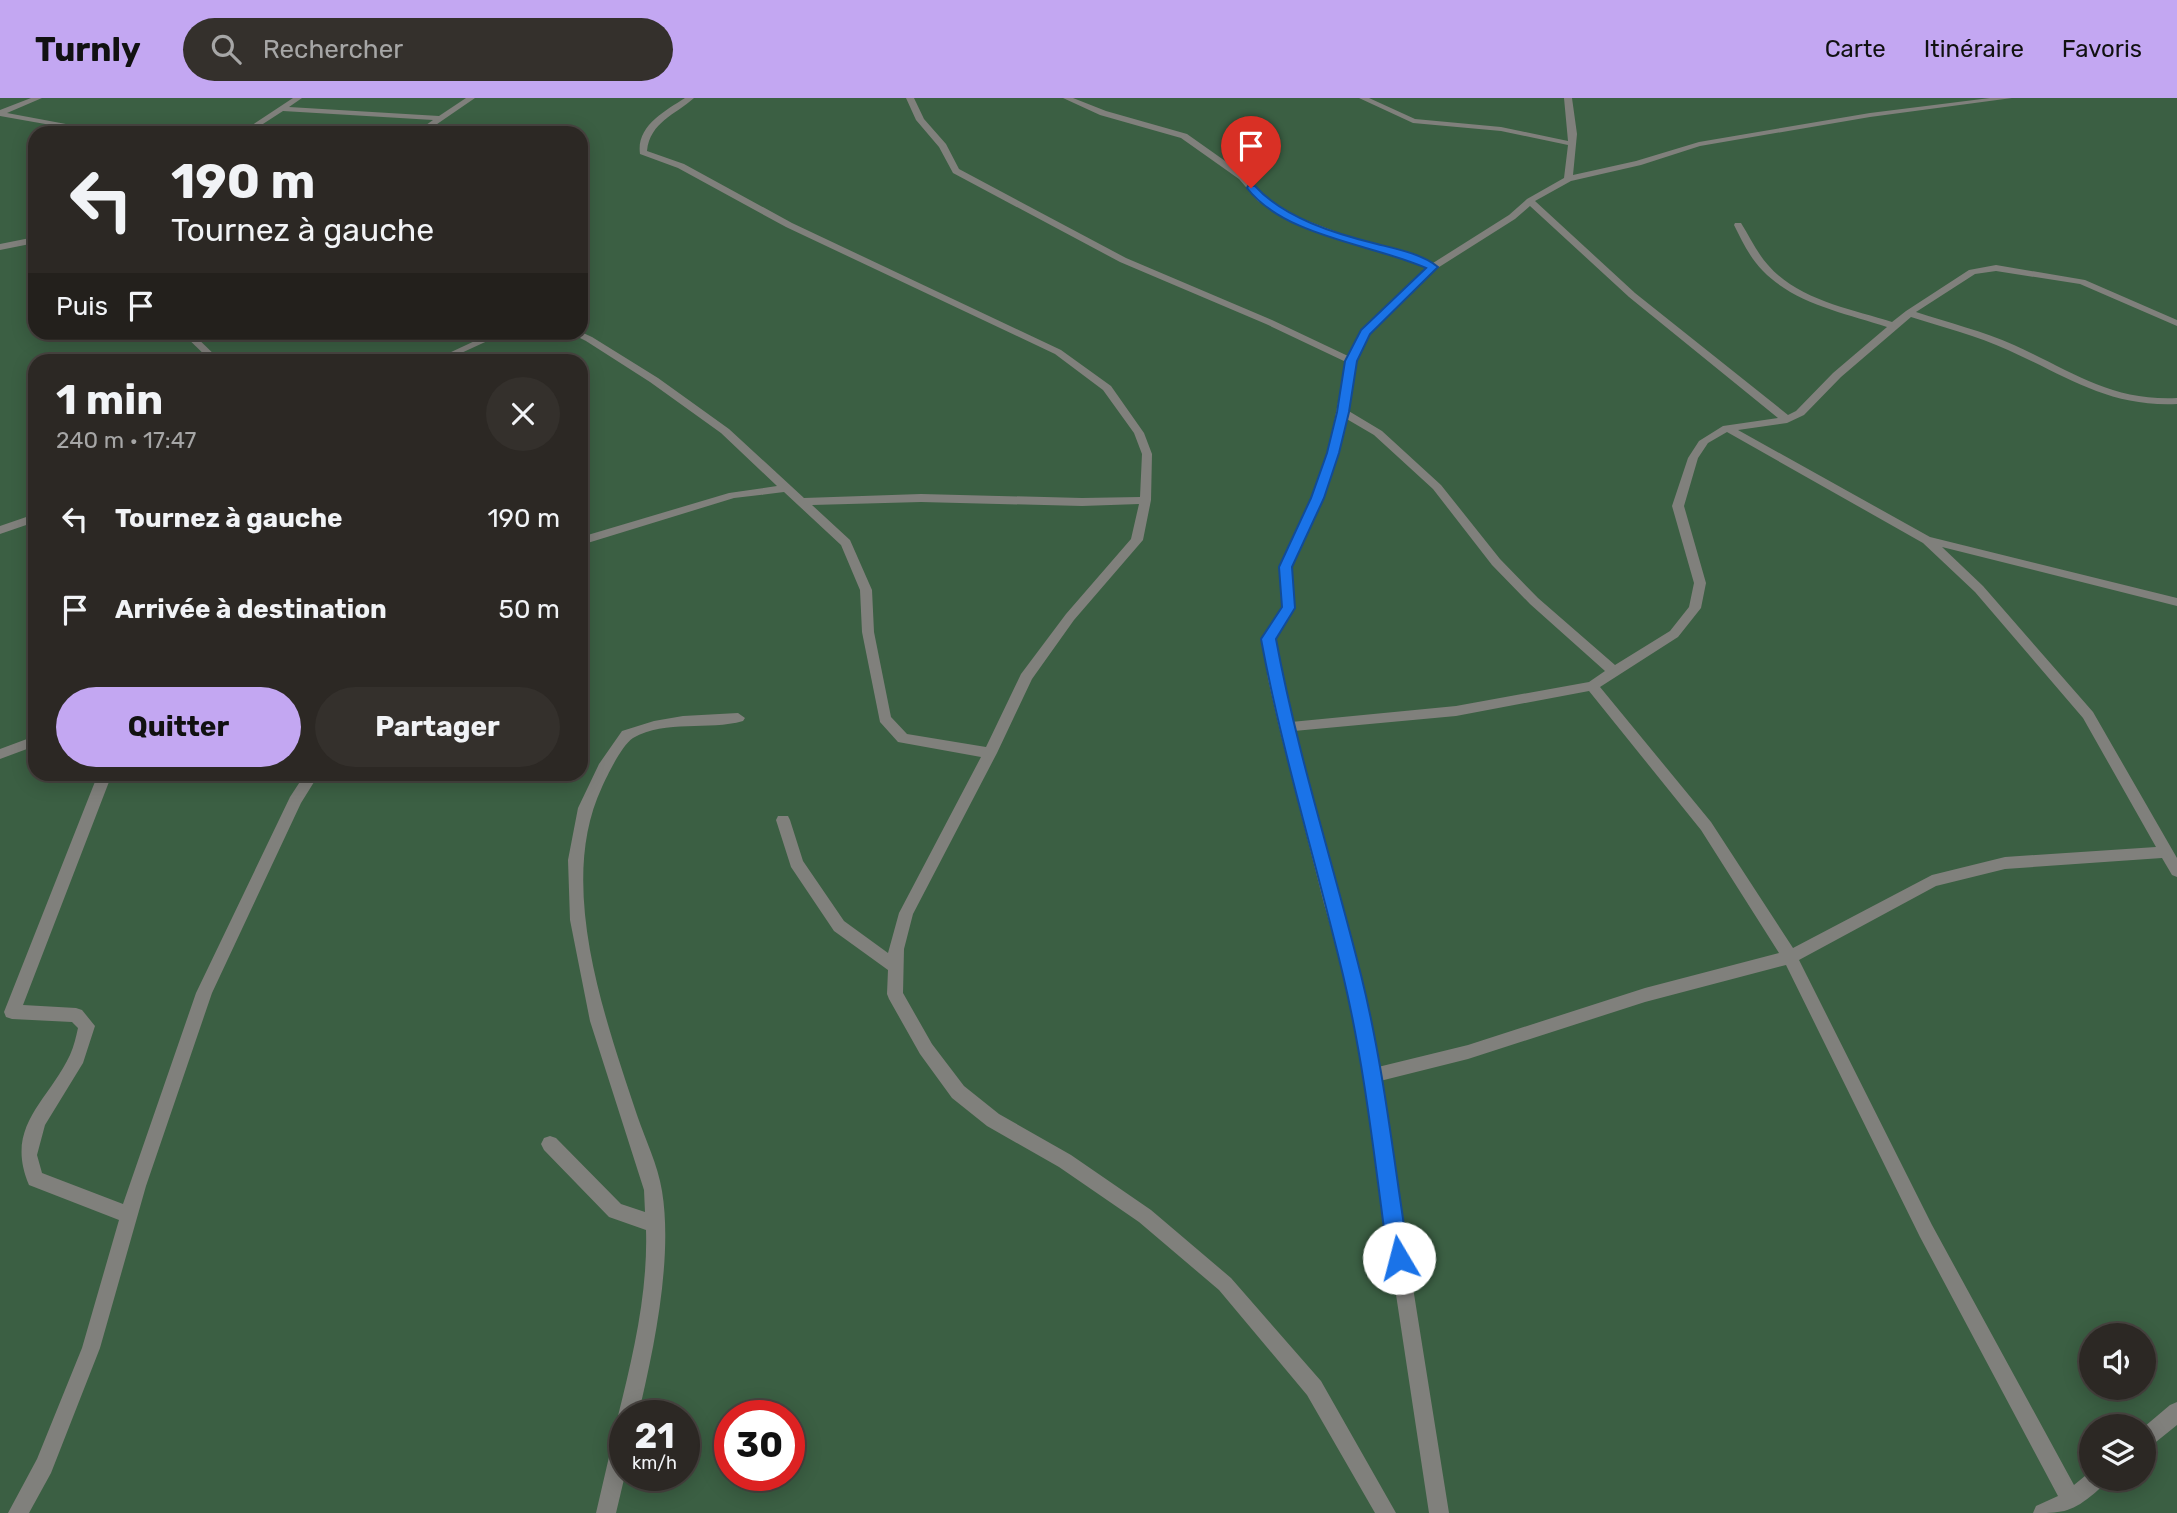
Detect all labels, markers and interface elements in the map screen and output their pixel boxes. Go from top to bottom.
search box [183,18,673,81]
text: Turnly [35,30,141,69]
icon: search [207,30,245,68]
text: Rechercher [263,34,403,65]
text: Carte [1825,35,1886,63]
text: Itinéraire [1924,35,2024,63]
text: Favoris [2062,35,2142,63]
pin [1221,116,1281,188]
icon: arrive [1232,127,1270,165]
text: 190 m [171,152,315,210]
icon: left [56,154,147,245]
text: Tournez à gauche [171,211,434,249]
icon: arrive [122,287,160,325]
text: Puis [56,291,108,322]
text: 1 min [56,375,163,425]
button: close [486,377,560,451]
text: 240 m · 17:47 [56,426,196,454]
icon: left [56,500,94,538]
text: Tournez à gauche [115,503,343,534]
text: 190 m [487,503,560,534]
icon: arrive [56,591,94,629]
text: Arrivée à destination [115,594,387,625]
text: 50 m [499,594,560,625]
button: Quitter [56,687,301,767]
button: Partager [315,687,560,767]
position arrow [1362,1221,1436,1295]
map controls [2079,1323,2156,1491]
button: sound [2079,1323,2156,1400]
speed limit sign: 30 [714,1400,805,1491]
button: layers [2079,1414,2156,1491]
text: 21 [634,1415,675,1457]
text: km/h [632,1452,677,1474]

